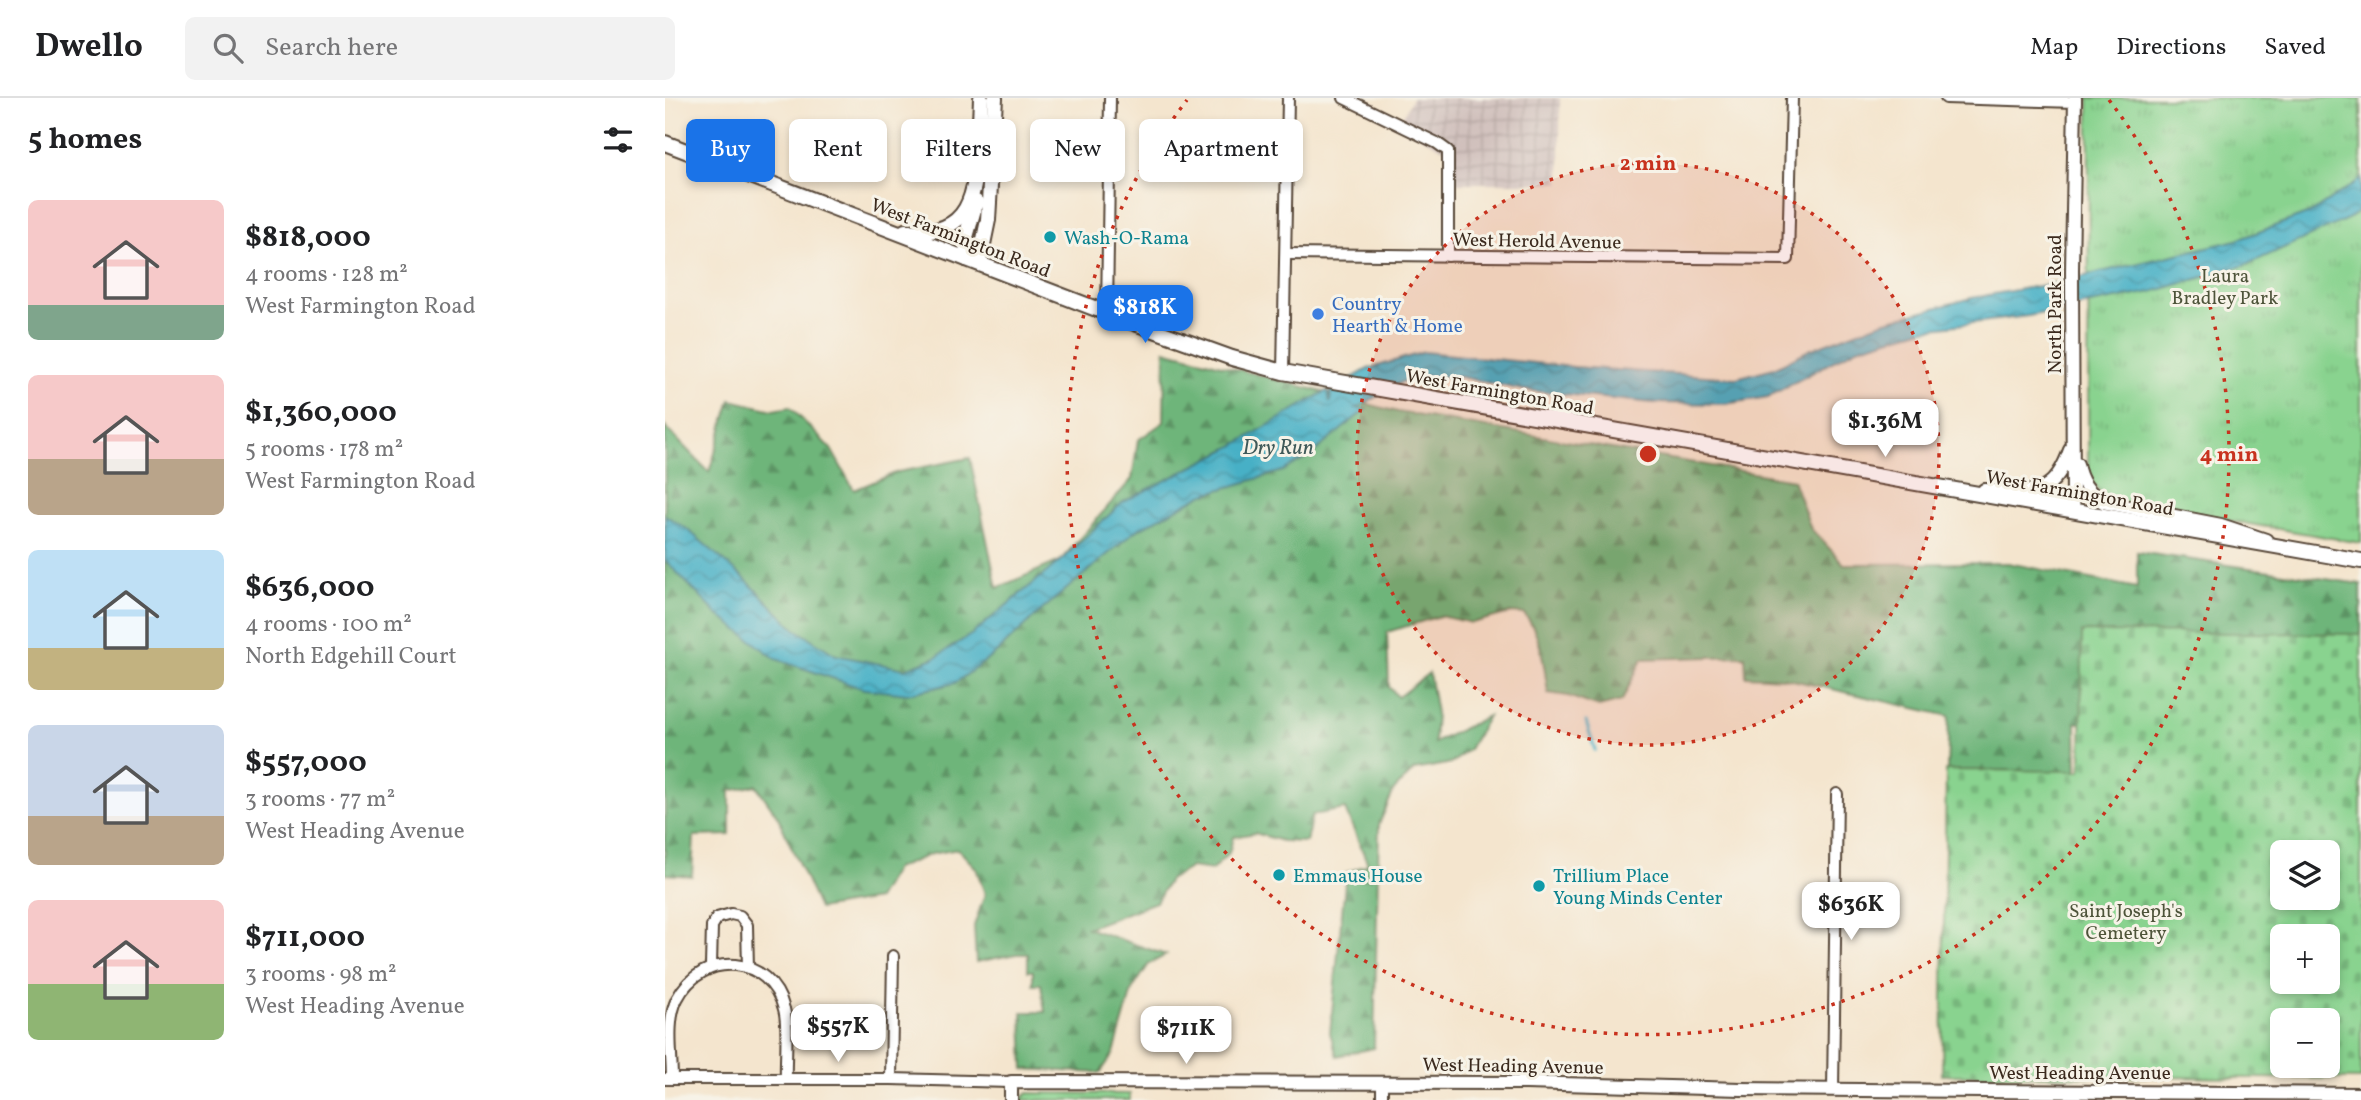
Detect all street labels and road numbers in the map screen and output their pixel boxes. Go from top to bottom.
street label: West Farmington Road [867,193,1054,285]
street label: West Herold Avenue [1452,228,1622,256]
street label: North Park Road [2043,234,2069,374]
street label: West Farmington Road [1404,364,1596,422]
street label: West Farmington Road [1984,465,2176,523]
street label: West Heading Avenue [1422,1052,1604,1082]
street label: West Heading Avenue [1989,1061,2171,1087]

